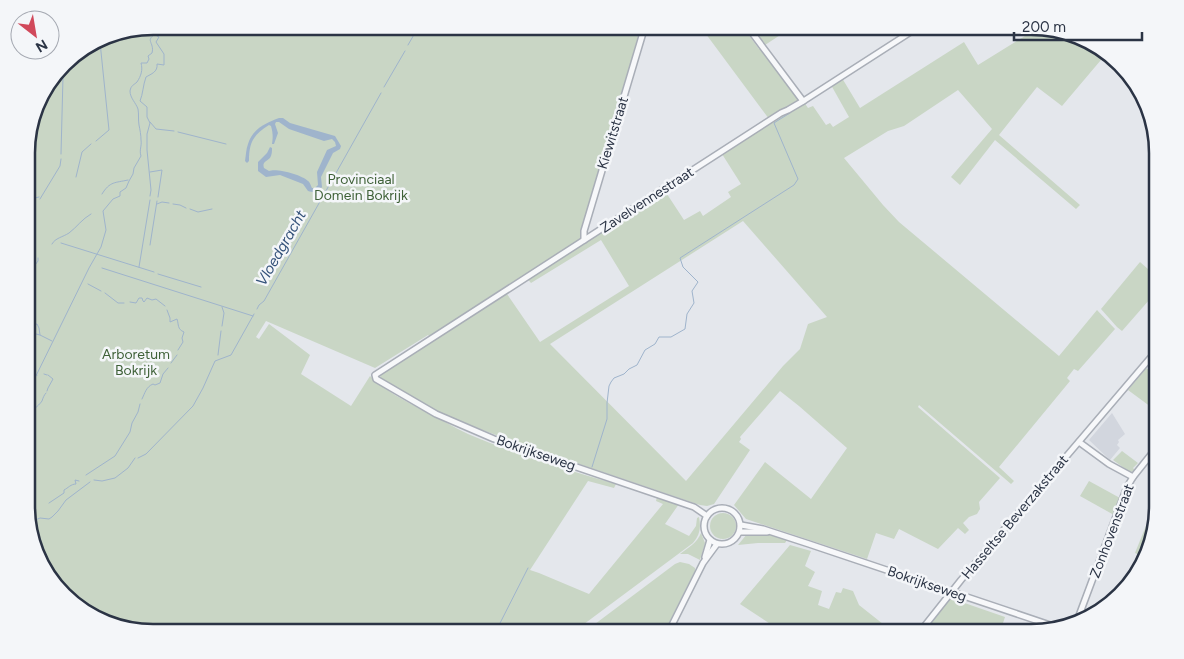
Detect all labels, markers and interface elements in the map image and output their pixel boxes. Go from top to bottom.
north arrow [10,10,60,60]
scale bar [1014,10,1142,42]
text: 200 m [1022,18,1066,36]
text: N [32,36,50,56]
street label: Kiewitstraat [594,95,632,171]
street label: Zavelvennestraat [597,163,697,237]
park label: Provinciaal Domein Bokrijk [314,171,408,204]
water label: Vloedgracht [252,207,310,289]
park label: Arboretum Bokrijk [102,346,170,379]
street label: Bokrijkseweg [494,432,578,474]
street label: Hasseltse Beverzakstraat [958,451,1072,583]
street label: Zonhovenstraat [1086,482,1138,580]
street label: Bokrijkseweg [885,563,969,605]

